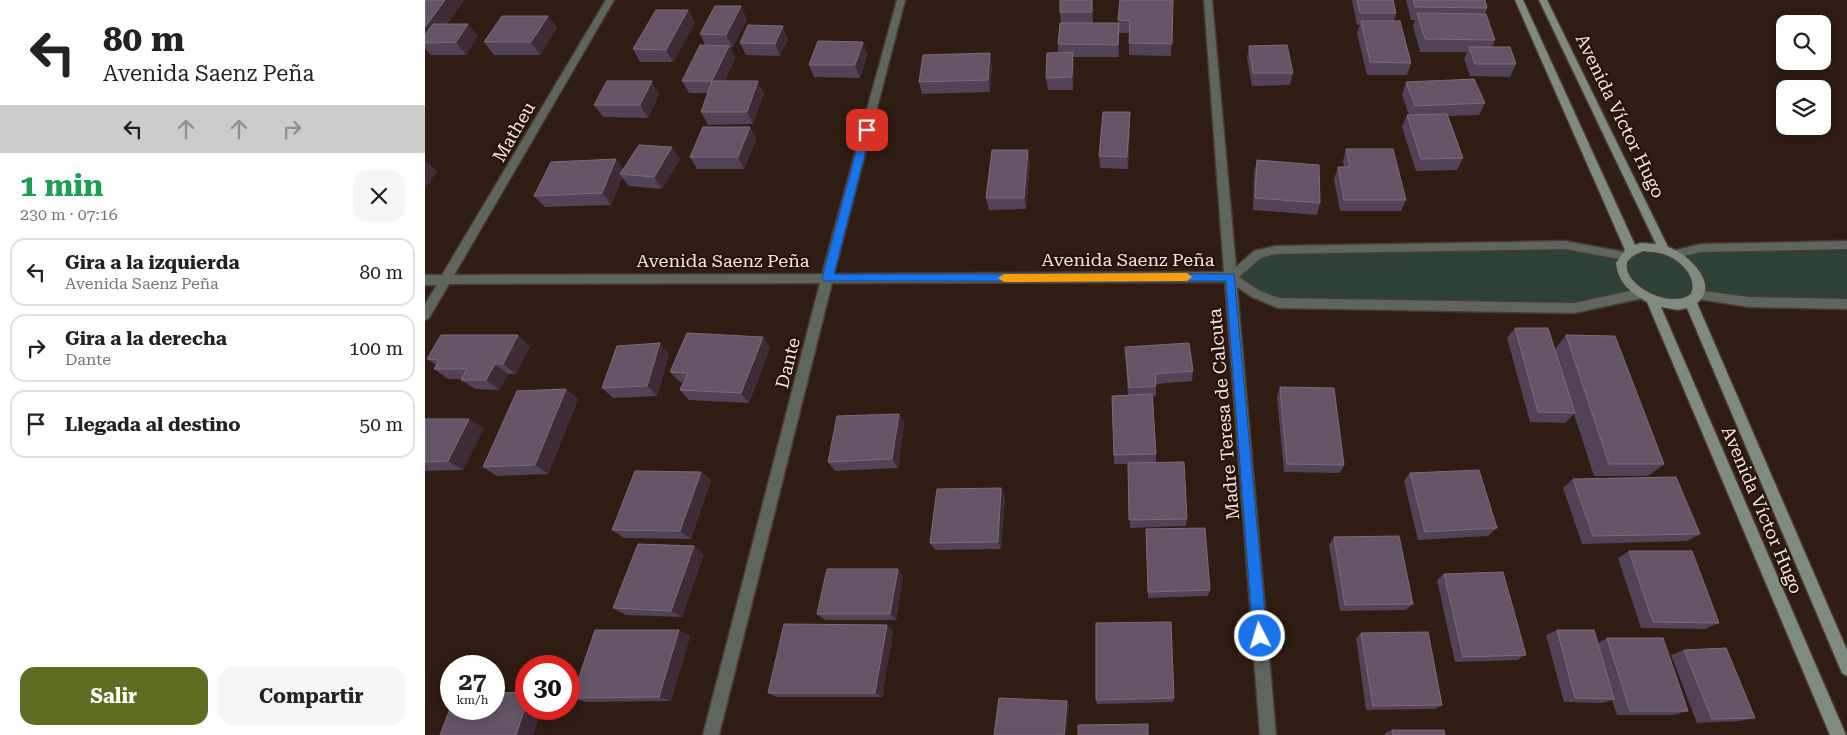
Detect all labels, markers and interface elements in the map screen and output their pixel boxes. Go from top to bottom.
map controls [1776,15,1831,135]
button: search [1776,15,1831,70]
text: 80 m [103,19,185,60]
icon: left [20,20,85,85]
street label: Avenida Víctor Hugo [1572,30,1669,201]
text: Avenida Saenz Peña [103,61,314,86]
button: layers [1776,80,1831,135]
street label: Matheu [488,98,539,166]
pin [846,109,888,151]
icon: left [119,115,147,143]
icon: ahead [172,115,200,143]
icon: ahead [225,115,253,143]
icon: right [278,115,306,143]
icon: arrive [853,116,881,144]
text: 1 min [20,168,103,203]
button: close [353,170,405,222]
text: 230 m · 07:16 [20,205,118,224]
street label: Avenida Saenz Peña [1042,249,1215,270]
street label: Avenida Saenz Peña [637,250,810,271]
text: Gira a la izquierda [65,251,240,274]
icon: left [22,258,50,286]
text: 80 m [360,261,403,284]
text: Avenida Saenz Peña [65,274,219,293]
street label: Madre Teresa de Calcuta [1204,307,1243,521]
text: Gira a la derecha [65,327,227,350]
icon: right [22,334,50,362]
street label: Dante [771,335,804,391]
text: 100 m [349,337,403,360]
text: Dante [65,350,111,369]
icon: arrive [22,410,50,438]
text: Llegada al destino [65,413,241,436]
text: 50 m [360,413,403,436]
street label: Avenida Víctor Hugo [1718,423,1807,597]
position arrow [1233,609,1285,661]
speed limit sign: 30 [515,655,580,720]
button: Salir [20,667,208,725]
button: Compartir [218,667,405,725]
text: 27 [458,667,487,696]
text: km/h [456,693,489,707]

